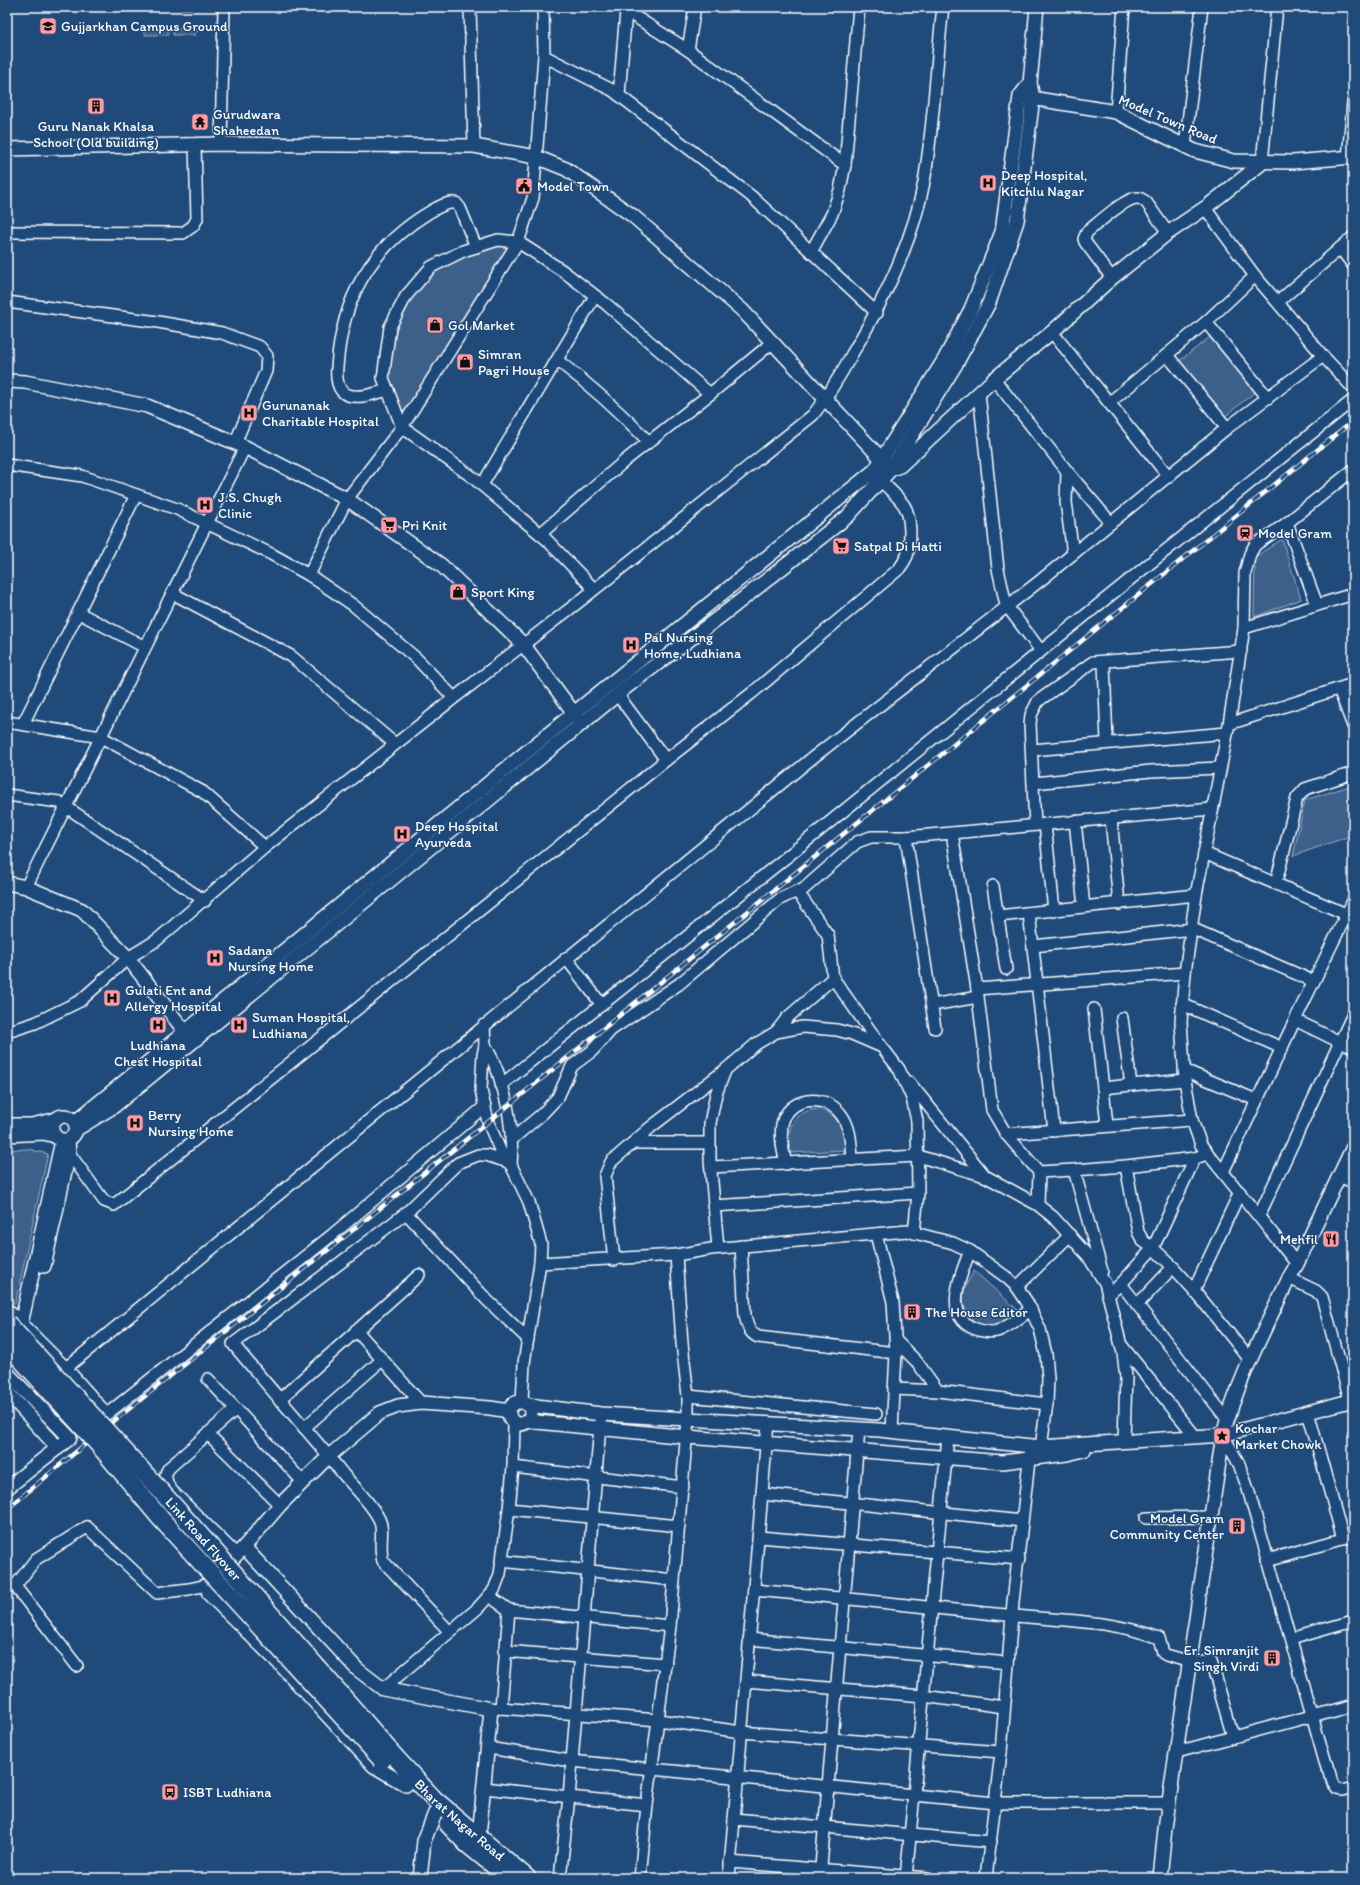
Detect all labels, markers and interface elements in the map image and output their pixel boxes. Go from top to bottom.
school or university icon: Gujjarkhan Campus Ground [38,16,58,36]
place label: Gujjarkhan Campus Ground [61,18,228,35]
street label: Model Town Road [1116,91,1220,148]
building icon: Guru Nanak Khalsa School (Old building) [86,96,106,116]
place label: Gurudwara Shaheedan [213,106,281,139]
temple icon: Gurudwara Shaheedan [190,112,210,132]
place label: Guru Nanak Khalsa School (Old building) [33,118,159,151]
place label: Deep Hospital, Kitchlu Nagar [1001,167,1088,200]
hospital icon: Deep Hospital, Kitchlu Nagar [978,173,998,193]
public building icon: Model Town [514,176,534,196]
place label: Model Town [537,178,609,195]
shop icon: Gol Market [425,315,445,335]
place label: Gol Market [448,317,515,334]
place label: Simran Pagri House [478,346,550,379]
shop icon: Simran Pagri House [455,352,475,372]
place label: Gurunanak Charitable Hospital [262,397,379,430]
hospital icon: Gurunanak Charitable Hospital [239,403,259,423]
place label: J.S. Chugh Clinic [218,489,282,522]
hospital icon: J.S. Chugh Clinic [195,495,215,515]
supermarket icon: Pri Knit [379,515,399,535]
place label: Pri Knit [402,517,447,534]
station icon: Model Gram [1235,523,1255,543]
place label: Model Gram [1258,525,1332,542]
supermarket icon: Satpal Di Hatti [831,536,851,556]
place label: Satpal Di Hatti [854,538,942,555]
shop icon: Sport King [448,582,468,602]
place label: Sport King [471,584,535,601]
place label: Pal Nursing Home, Ludhiana [644,629,742,662]
hospital icon: Pal Nursing Home, Ludhiana [621,635,641,655]
place label: Deep Hospital Ayurveda [415,818,498,851]
hospital icon: Deep Hospital Ayurveda [392,824,412,844]
place label: Sadana Nursing Home [228,942,314,975]
hospital icon: Sadana Nursing Home [205,948,225,968]
place label: Gulati Ent and Allergy Hospital [125,982,222,1015]
hospital icon: Gulati Ent and Allergy Hospital [102,988,122,1008]
place label: Suman Hospital, Ludhiana [252,1009,350,1042]
hospital icon: Ludhiana Chest Hospital [148,1015,168,1035]
hospital icon: Suman Hospital, Ludhiana [229,1015,249,1035]
place label: Ludhiana Chest Hospital [114,1037,202,1070]
place label: Berry Nursing Home [148,1107,234,1140]
hospital icon: Berry Nursing Home [125,1113,145,1133]
restaurant icon: Mehfil [1321,1229,1341,1249]
place label: Mehfil [1280,1231,1318,1248]
building icon: The House Editor [902,1302,922,1322]
place label: The House Editor [925,1304,1028,1321]
place label: Kochar Market Chowk [1235,1420,1322,1453]
place icon: Kochar Market Chowk [1212,1426,1232,1446]
street label: Link Road Flyover [161,1494,245,1585]
place label: Model Gram Community Center [1110,1510,1225,1543]
building icon: Model Gram Community Center [1227,1516,1247,1536]
place label: Er. Simranjit Singh Virdi [1184,1642,1259,1675]
building icon: Er. Simranjit Singh Virdi [1262,1648,1282,1668]
street label: Bharat Nagar Road [411,1776,508,1865]
bus stop icon: ISBT Ludhiana [160,1782,180,1802]
place label: ISBT Ludhiana [183,1784,272,1801]

